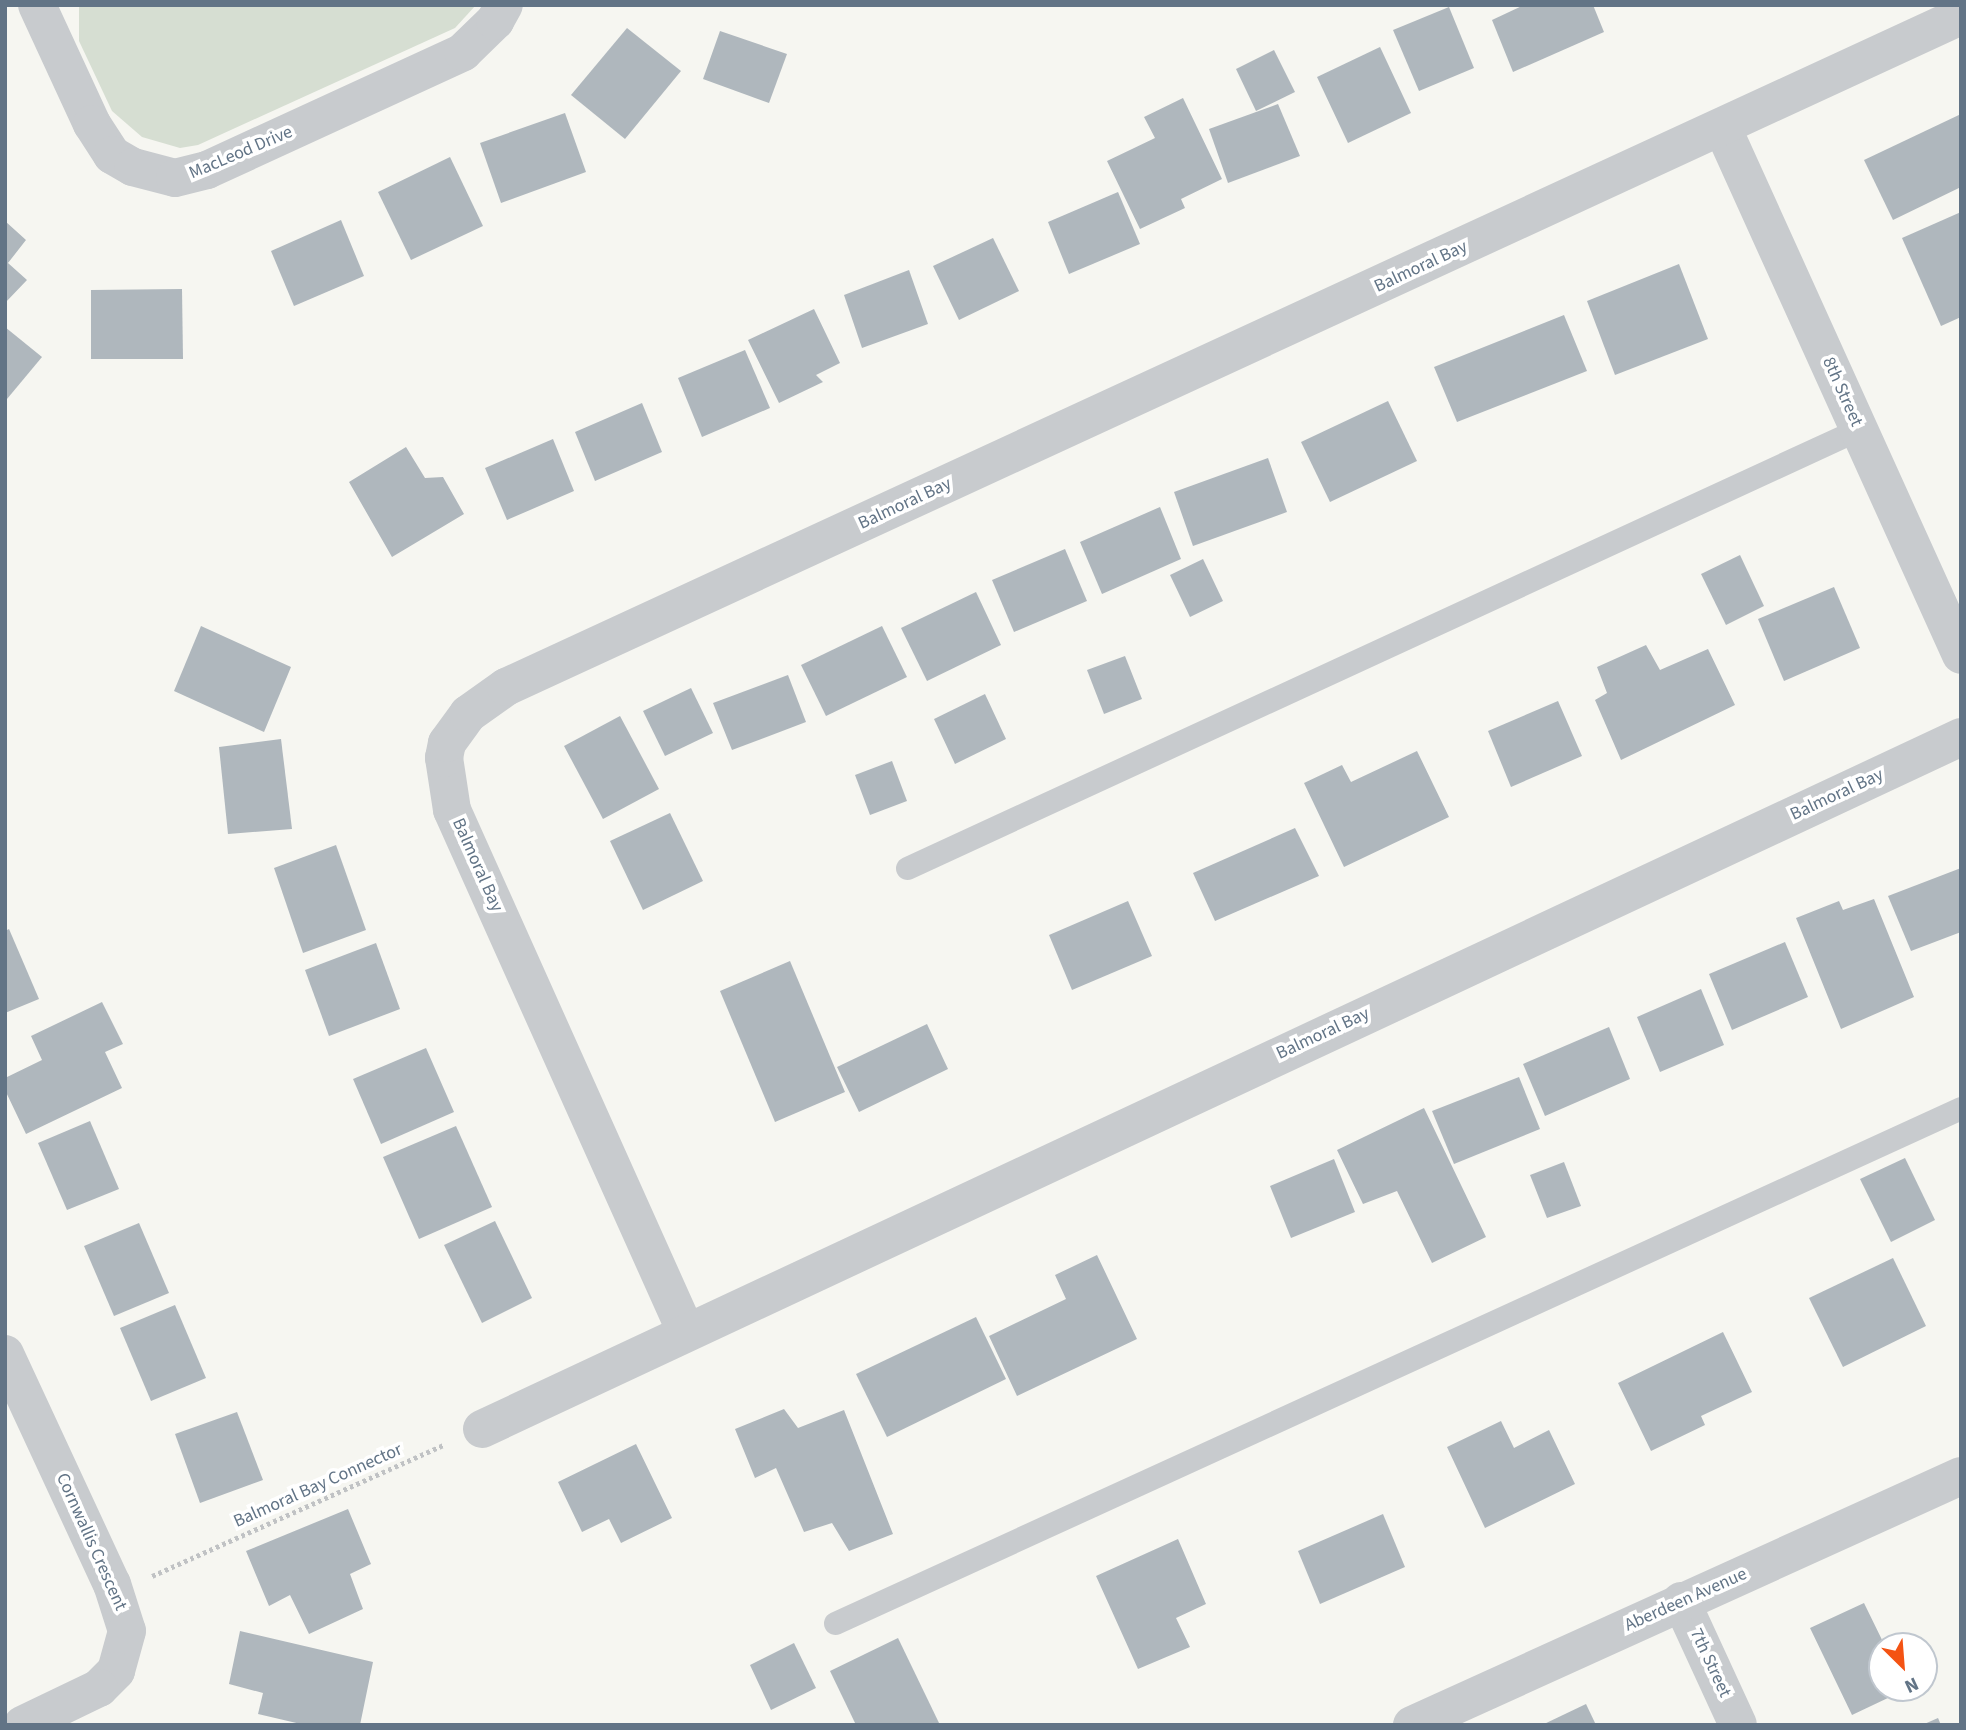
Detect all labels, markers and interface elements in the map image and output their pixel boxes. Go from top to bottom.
street label: MacLeod Drive [186,122,296,184]
street label: Balmoral Bay [1371,236,1471,298]
street label: 8th Street [1817,354,1867,430]
street label: Balmoral Bay [855,473,955,535]
street label: Balmoral Bay [1787,764,1887,826]
street label: Balmoral Bay [447,815,507,915]
street label: Balmoral Bay [1273,1003,1373,1065]
street label: Balmoral Bay Connector [230,1439,406,1533]
street label: Cornwallis Crescent [51,1470,131,1614]
street label: Aberdeen Avenue [1622,1563,1750,1637]
street label: 7th Street [1685,1625,1735,1701]
north arrow [1868,1632,1938,1702]
text: N [1900,1670,1923,1700]

